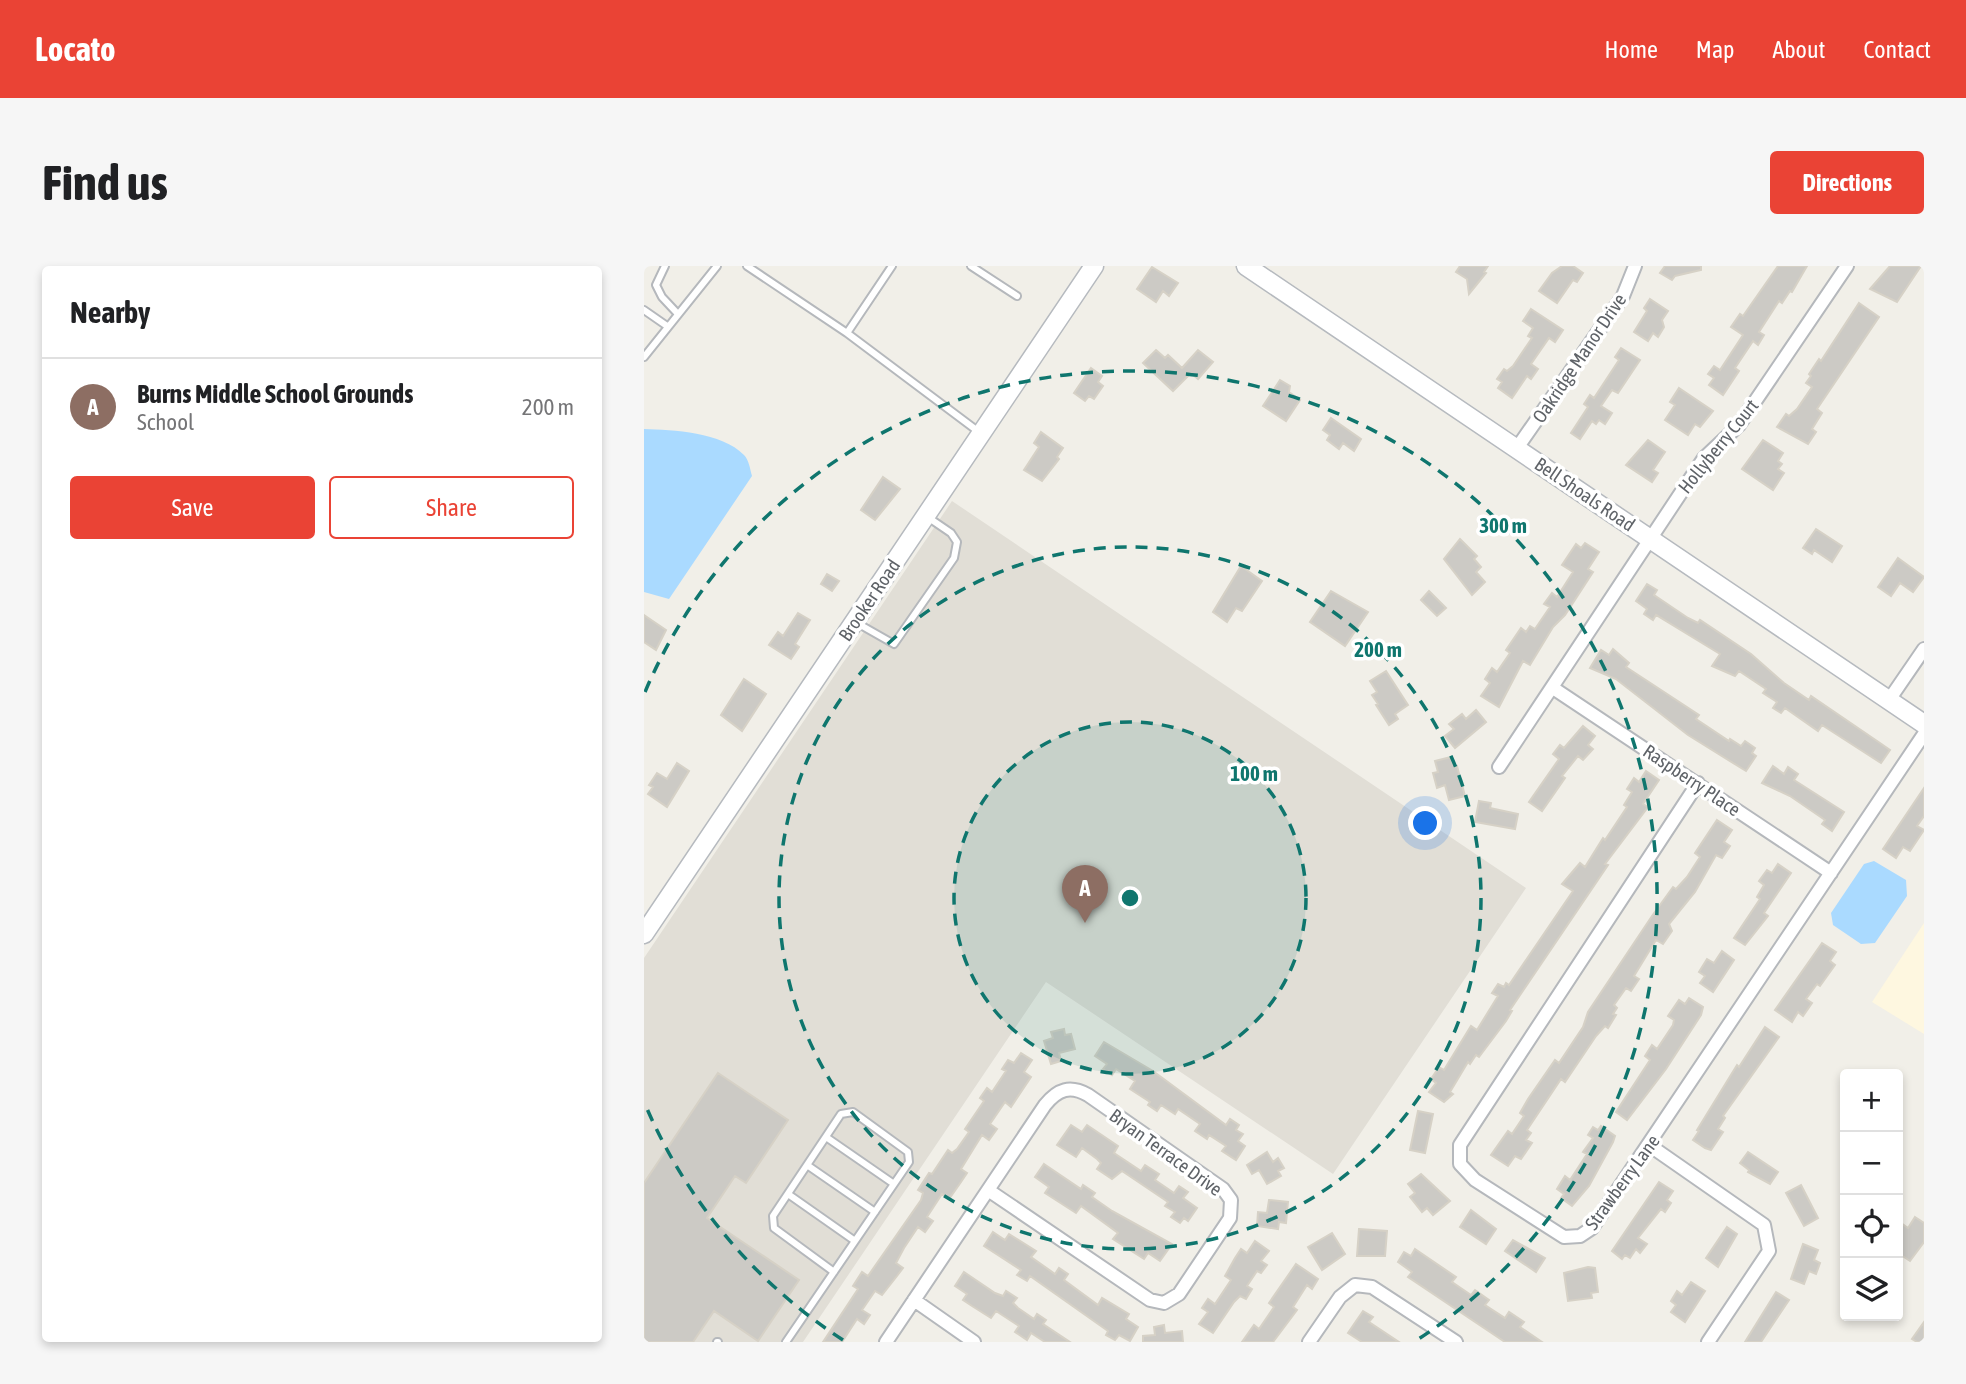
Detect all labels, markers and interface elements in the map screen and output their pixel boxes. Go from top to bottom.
text: Locato [35,30,116,68]
text: Home [1604,36,1658,63]
text: Map [1696,36,1734,63]
text: About [1772,36,1825,63]
text: Contact [1863,36,1931,63]
button: Directions [1770,151,1924,214]
text: Find us [42,154,168,210]
street label: Oakridge Manor Drive [1528,289,1630,427]
text: Nearby [70,295,150,329]
text: Burns Middle School Grounds [137,379,413,409]
text: A [87,394,99,420]
text: 200 m [522,394,574,420]
street label: Hollyberry Court [1673,395,1763,497]
text: School [137,409,194,435]
street label: Bell Shoals Road [1531,452,1639,536]
button: Save [70,476,315,539]
button: Share [329,476,574,539]
text: 300 m [1479,513,1527,537]
street label: Brooker Road [834,555,904,645]
text: 200 m [1354,637,1402,661]
street label: Raspberry Place [1639,740,1745,820]
text: 100 m [1230,761,1278,785]
your location [1408,806,1442,840]
pin: A [1062,865,1108,923]
centre of rings [1118,886,1142,910]
map controls [1840,1069,1903,1321]
button: + [1840,1069,1903,1132]
street label: Bryan Terrace Drive [1106,1104,1226,1200]
street label: Strawberry Lane [1580,1130,1664,1234]
button: − [1840,1132,1903,1195]
button: locate [1840,1195,1903,1258]
button: layers [1840,1258,1903,1321]

